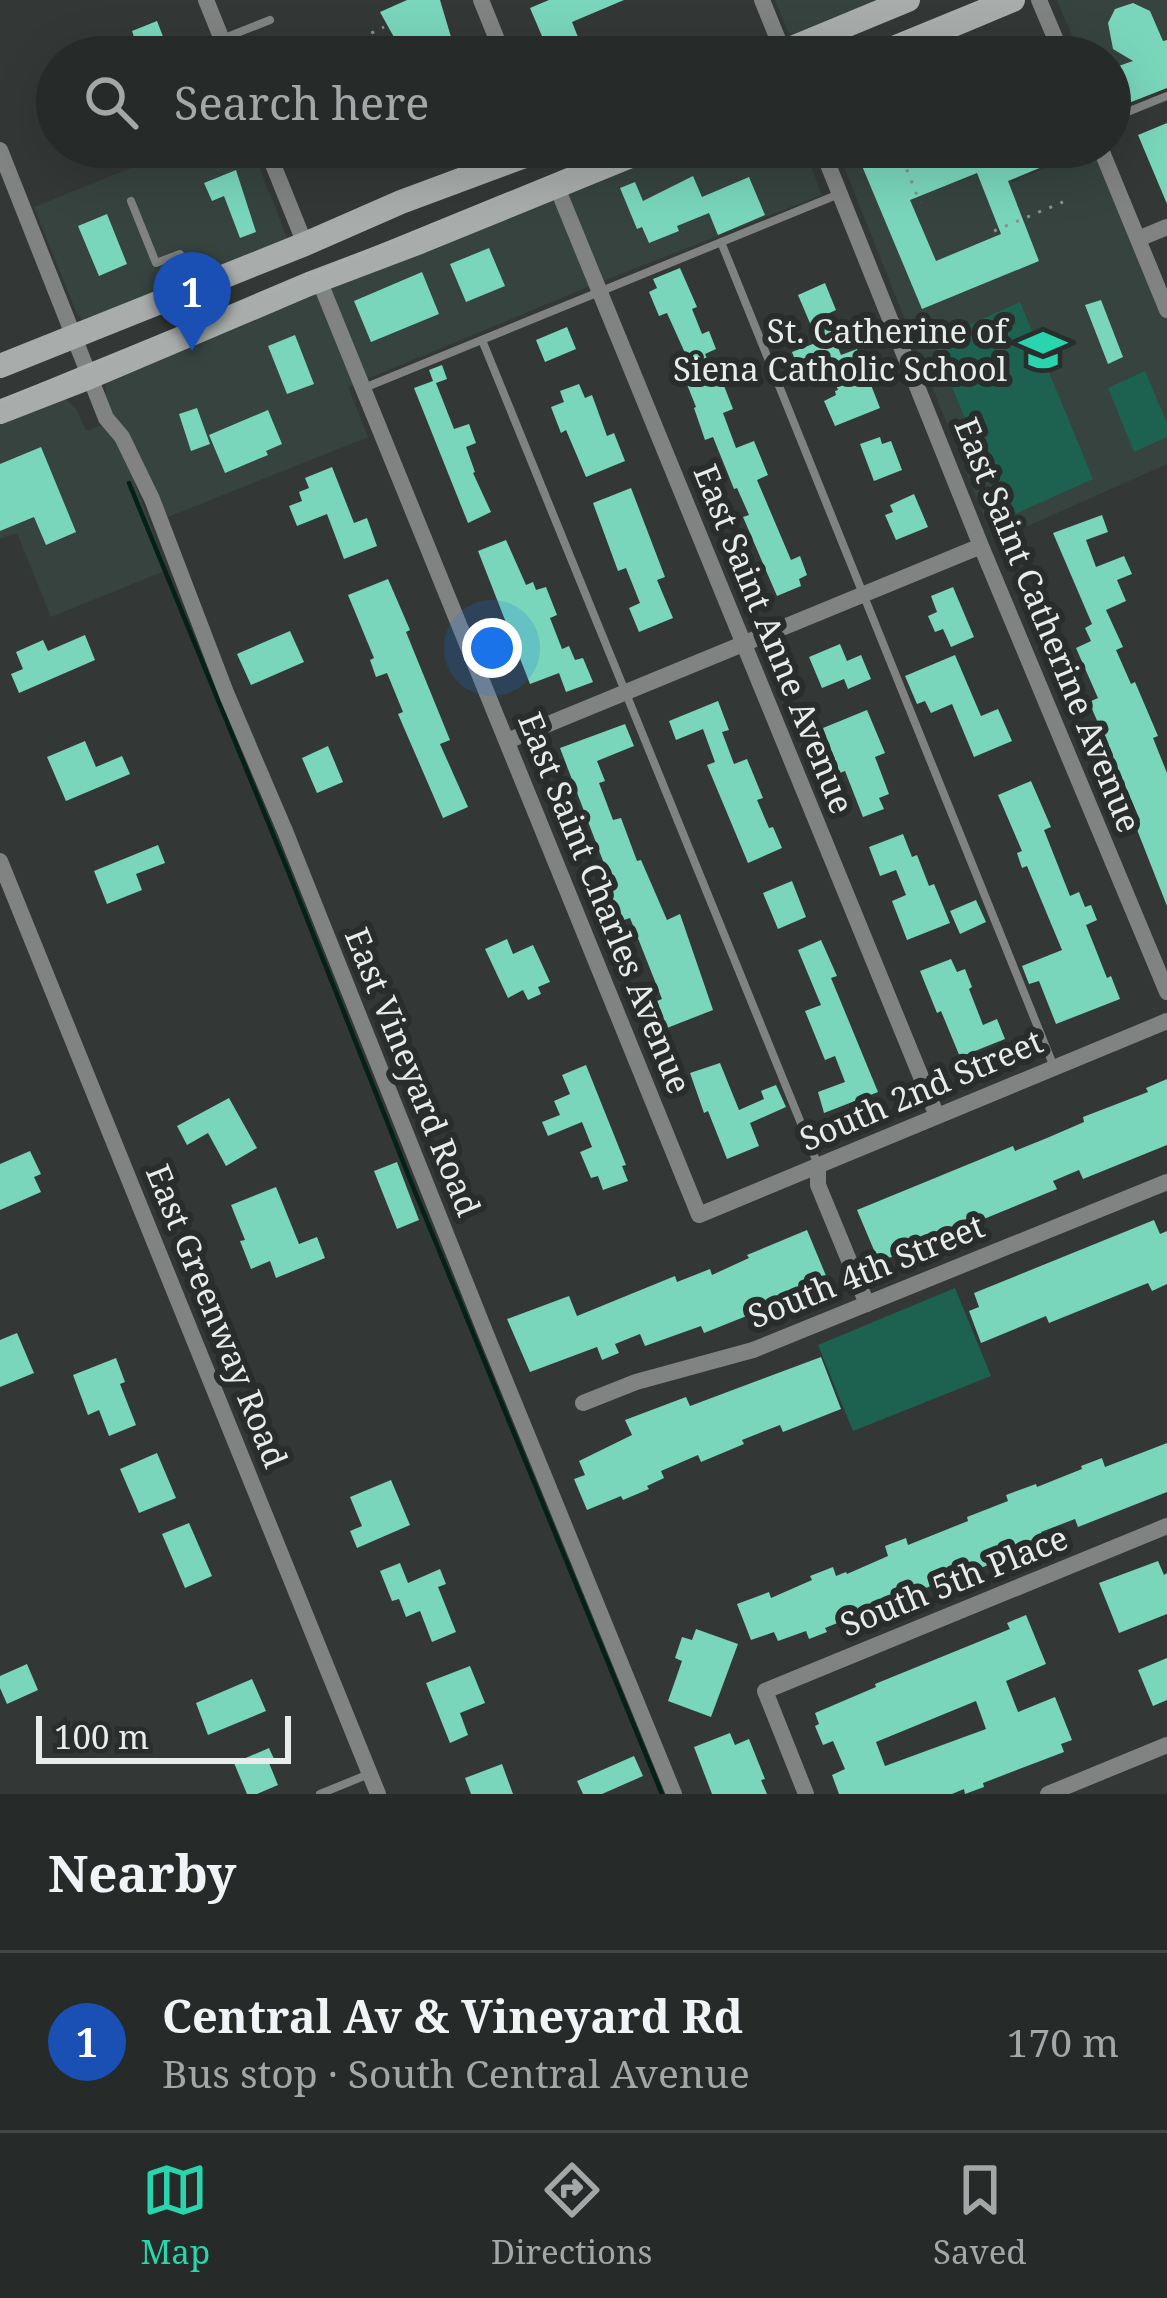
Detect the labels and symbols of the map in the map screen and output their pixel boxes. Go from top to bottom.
pin: 1 [153,252,231,351]
place label: St. Catherine of Siena Catholic School [673,308,1010,391]
school or university icon: St. Catherine of Siena Catholic School [1018,325,1068,375]
street label: East Saint Catherine Avenue [945,411,1152,839]
street label: East Saint Anne Avenue [684,458,865,820]
your location [462,618,522,678]
street label: East Saint Charles Avenue [508,706,703,1100]
street label: East Vineyard Road [335,921,492,1223]
street label: South 2nd Street [792,1018,1049,1161]
street label: East Greenway Road [136,1158,299,1474]
street label: South 4th Street [741,1203,990,1338]
street label: South 5th Place [833,1514,1074,1647]
scale bar [36,1710,291,1763]

